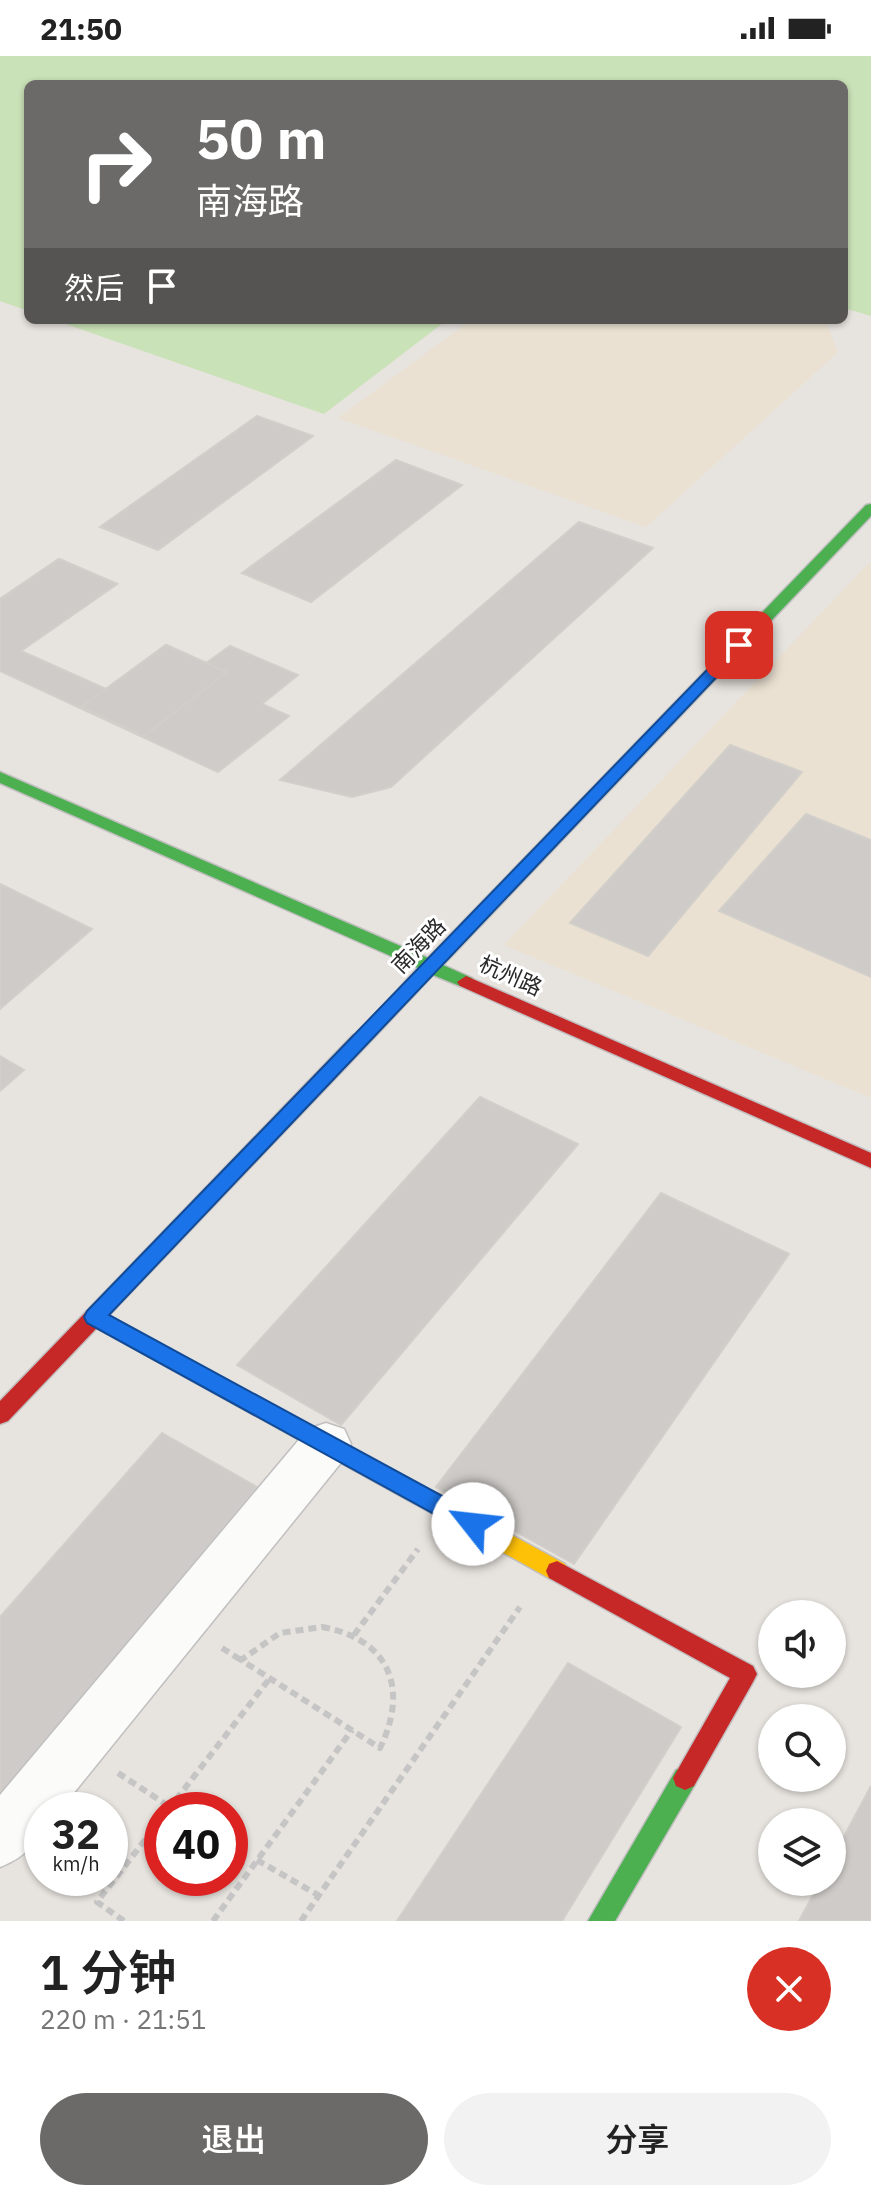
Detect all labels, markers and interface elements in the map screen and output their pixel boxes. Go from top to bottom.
text: 21:50 [40,9,122,48]
text: 50 m [196,102,326,174]
icon: right [64,112,168,216]
text: 南海路 [196,177,304,224]
icon: arrive [140,264,184,308]
text: 然后 [64,268,124,307]
pin [705,611,773,679]
icon: arrive [717,623,761,667]
street label: 南海路 [385,911,451,979]
street label: 杭州路 [475,948,547,1002]
position arrow [431,1482,515,1566]
map controls [758,1600,846,1896]
button: sound [758,1600,846,1688]
button: search [758,1704,846,1792]
speed limit sign: 40 [144,1792,248,1896]
text: 32 [52,1808,100,1860]
button: layers [758,1808,846,1896]
text: km/h [52,1850,100,1877]
text: 1 分钟 [40,1941,176,2003]
button: close [747,1947,831,2031]
text: 220 m · 21:51 [40,2002,206,2036]
button: 退出 [40,2093,428,2185]
button: 分享 [444,2093,831,2185]

